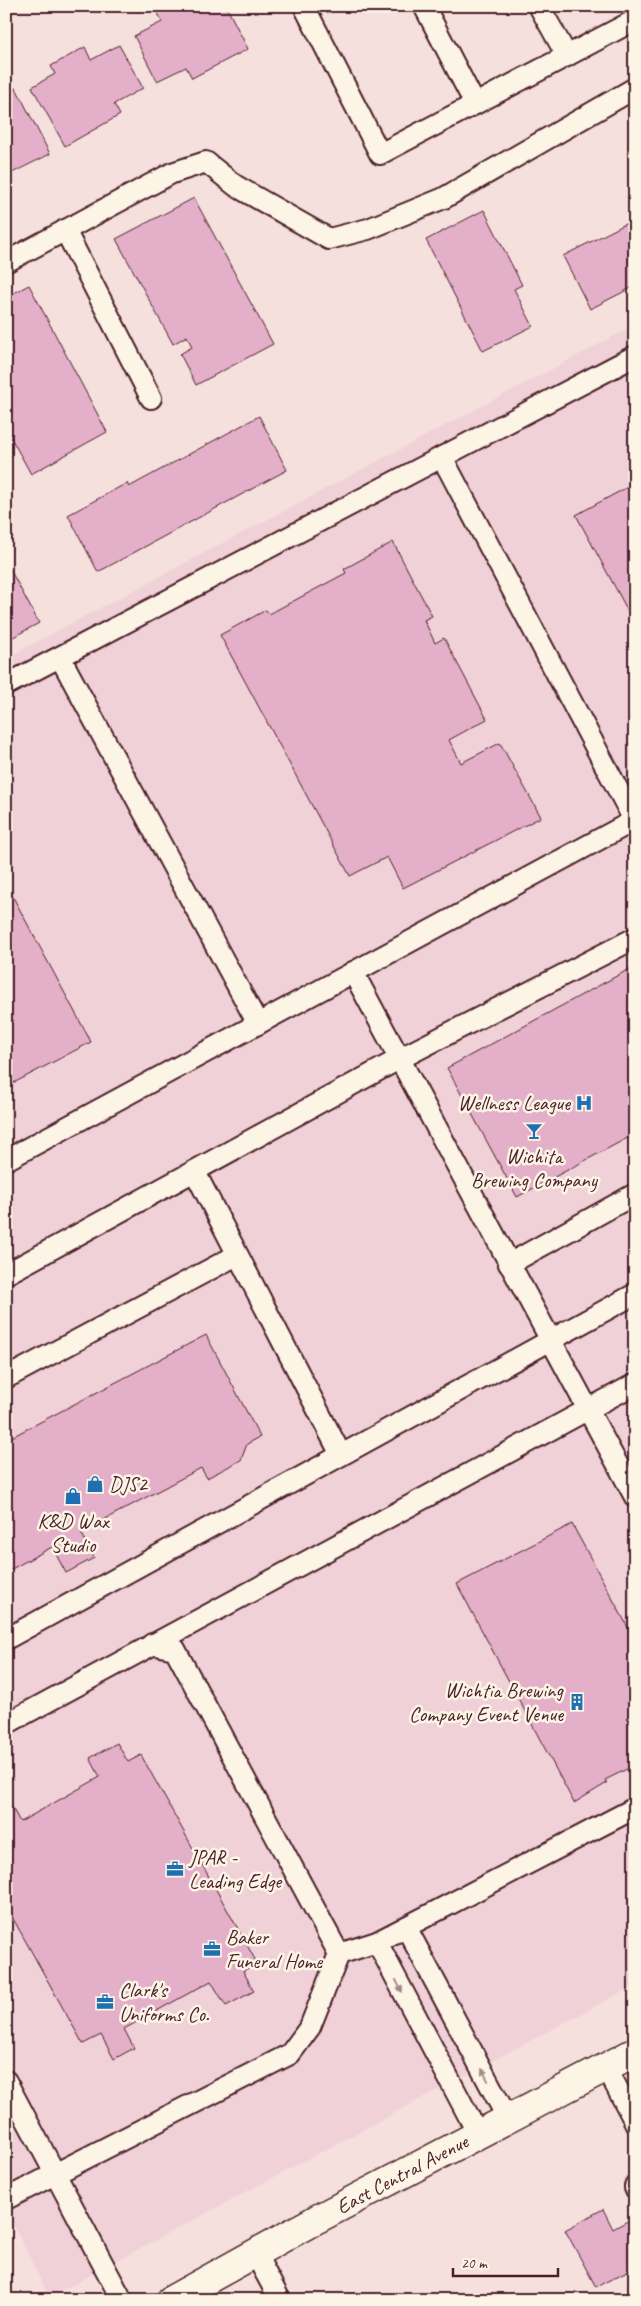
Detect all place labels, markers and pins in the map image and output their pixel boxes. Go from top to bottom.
place label: Wellness League [458,1090,571,1116]
hospital icon: Wellness League [574,1093,594,1113]
bar icon: Wichita Brewing Company [524,1121,544,1141]
place label: Wichita Brewing Company [471,1143,599,1193]
place label: DJS2 [109,1471,149,1497]
shop icon: DJS2 [85,1474,105,1494]
shop icon: K&D Wax Studio [63,1486,83,1506]
place label: K&D Wax Studio [37,1508,110,1558]
place label: Wichtia Brewing Company Event Venue [409,1677,565,1727]
building icon: Wichtia Brewing Company Event Venue [567,1692,587,1712]
place label: JPAR - Leading Edge [188,1844,283,1894]
office icon: JPAR - Leading Edge [165,1859,185,1879]
place label: Baker Funeral Home [226,1924,323,1974]
office icon: Baker Funeral Home [202,1939,222,1959]
place label: Clark's Uniforms Co. [119,1977,210,2027]
office icon: Clark's Uniforms Co. [95,1992,115,2012]

